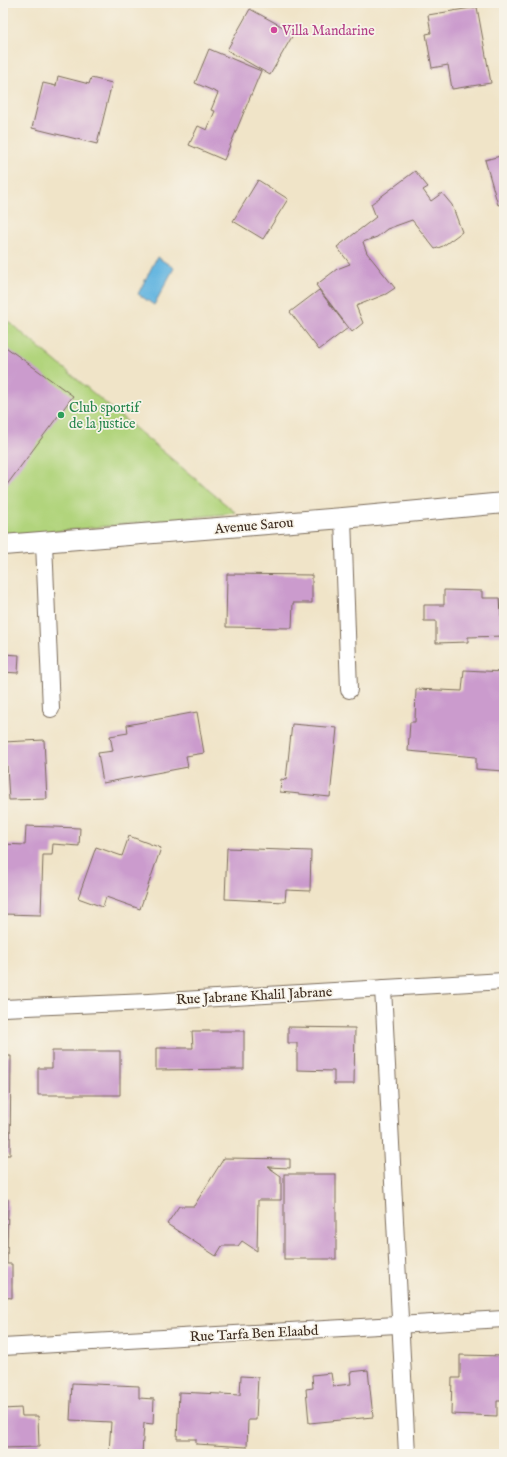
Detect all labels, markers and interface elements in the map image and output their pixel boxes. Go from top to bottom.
place label: Villa Mandarine [281,22,375,40]
marker: Villa Mandarine [269,25,279,35]
place label: Club sportif de la justice [69,399,142,433]
marker: Club sportif de la justice [56,410,66,420]
street label: Avenue Sarou [213,514,294,538]
street label: Rue Jabrane Khalil Jabrane [176,983,333,1009]
street label: Rue Tarfa Ben Elaabd [189,1322,319,1346]

